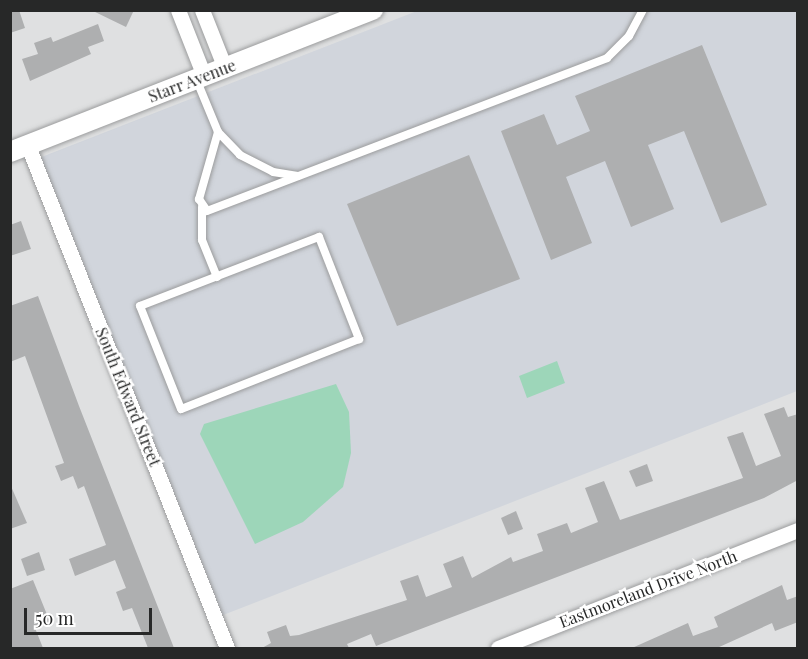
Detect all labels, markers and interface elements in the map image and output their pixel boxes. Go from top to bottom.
street label: Starr Avenue [145,55,239,107]
street label: South Edward Street [91,325,165,469]
street label: Eastmoreland Drive North [556,546,740,632]
scale bar [27,596,154,634]
text: 50 m [35,606,74,630]

